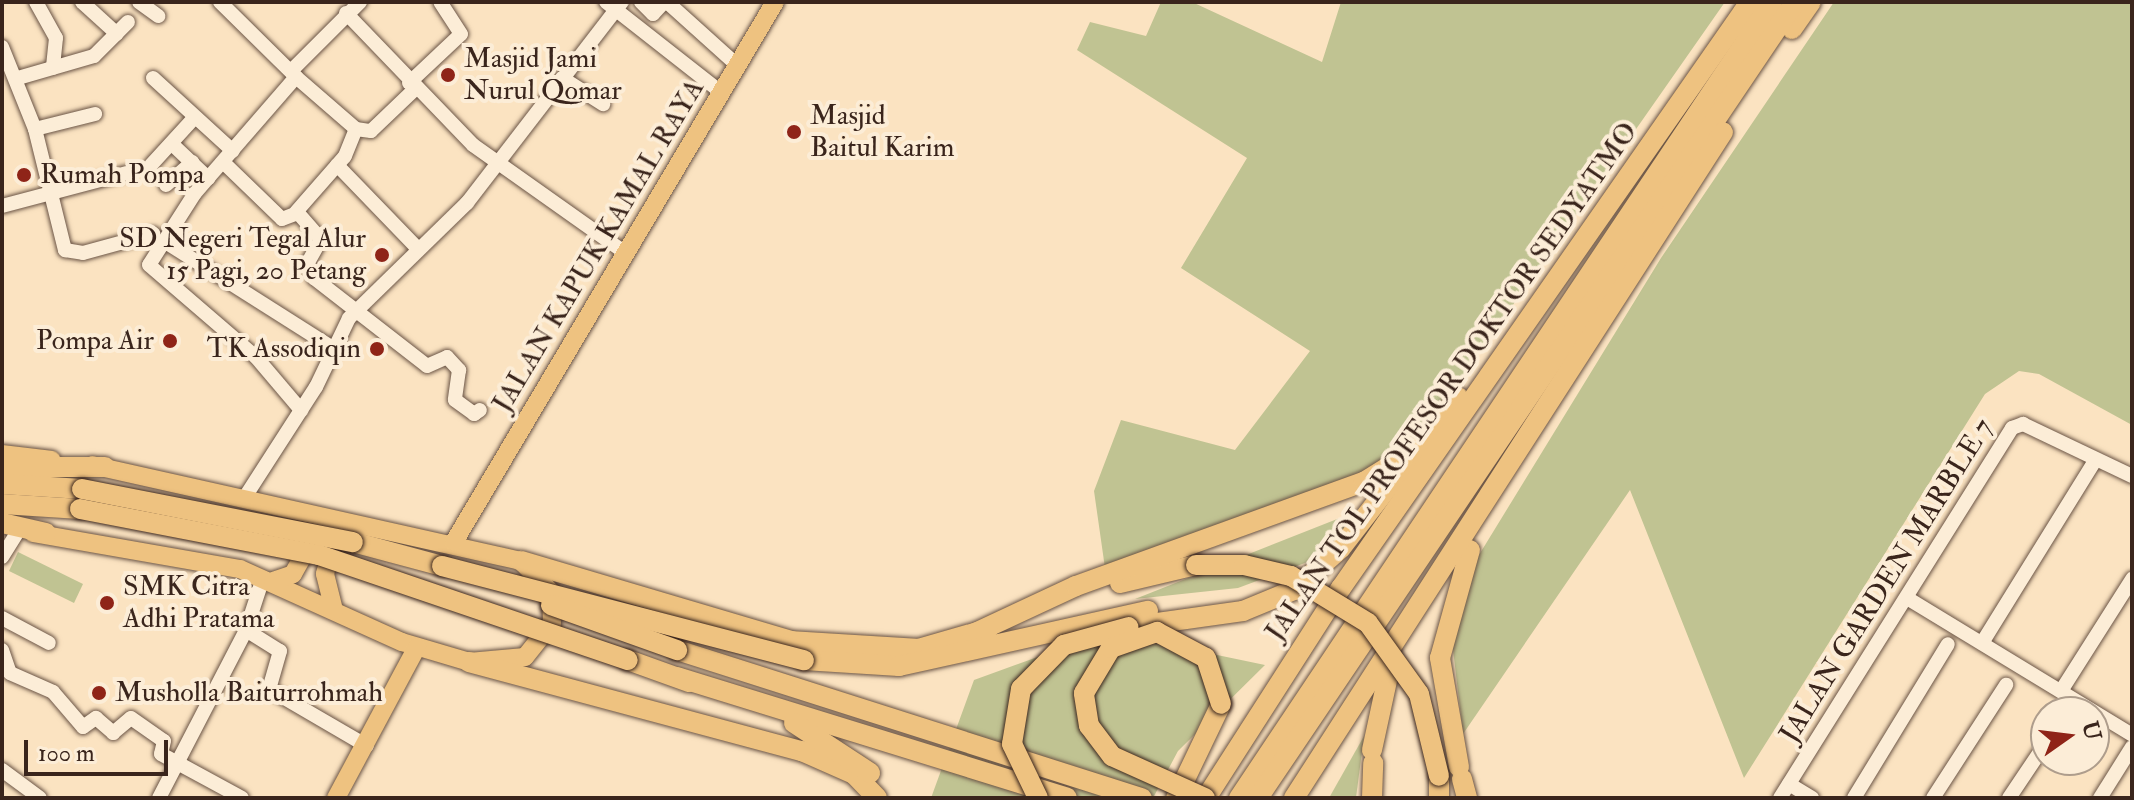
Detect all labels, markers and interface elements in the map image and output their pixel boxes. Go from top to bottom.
place label: Masjid Jami Nurul Qomar [464,42,622,108]
marker: Masjid Jami Nurul Qomar [439,66,457,84]
street label: JALAN KAPUK KAMAL RAYA [486,73,712,419]
place label: Masjid Baitul Karim [810,99,954,165]
street label: JALAN TOL PROFESOR DOKTOR SEDYATMO [1259,116,1645,648]
marker: Masjid Baitul Karim [785,123,803,141]
place label: Rumah Pompa [40,158,204,192]
marker: Rumah Pompa [15,166,33,184]
place label: SD Negeri Tegal Alur 15 Pagi, 20 Petang [119,222,366,288]
marker: SD Negeri Tegal Alur 15 Pagi, 20 Petang [373,246,391,264]
place label: Pompa Air [36,324,154,358]
marker: Pompa Air [161,332,179,350]
place label: TK Assodiqin [207,332,361,366]
marker: TK Assodiqin [368,340,386,358]
street label: JALAN GARDEN MARBLE 7 [1773,413,2001,749]
place label: SMK Citra Adhi Pratama [123,570,274,636]
marker: SMK Citra Adhi Pratama [98,594,116,612]
place label: Musholla Baiturrohmah [115,676,383,710]
marker: Musholla Baiturrohmah [90,684,108,702]
north arrow [2030,696,2110,776]
text: U [2076,718,2107,743]
scale bar [28,724,172,774]
text: 100 m [38,738,95,769]

